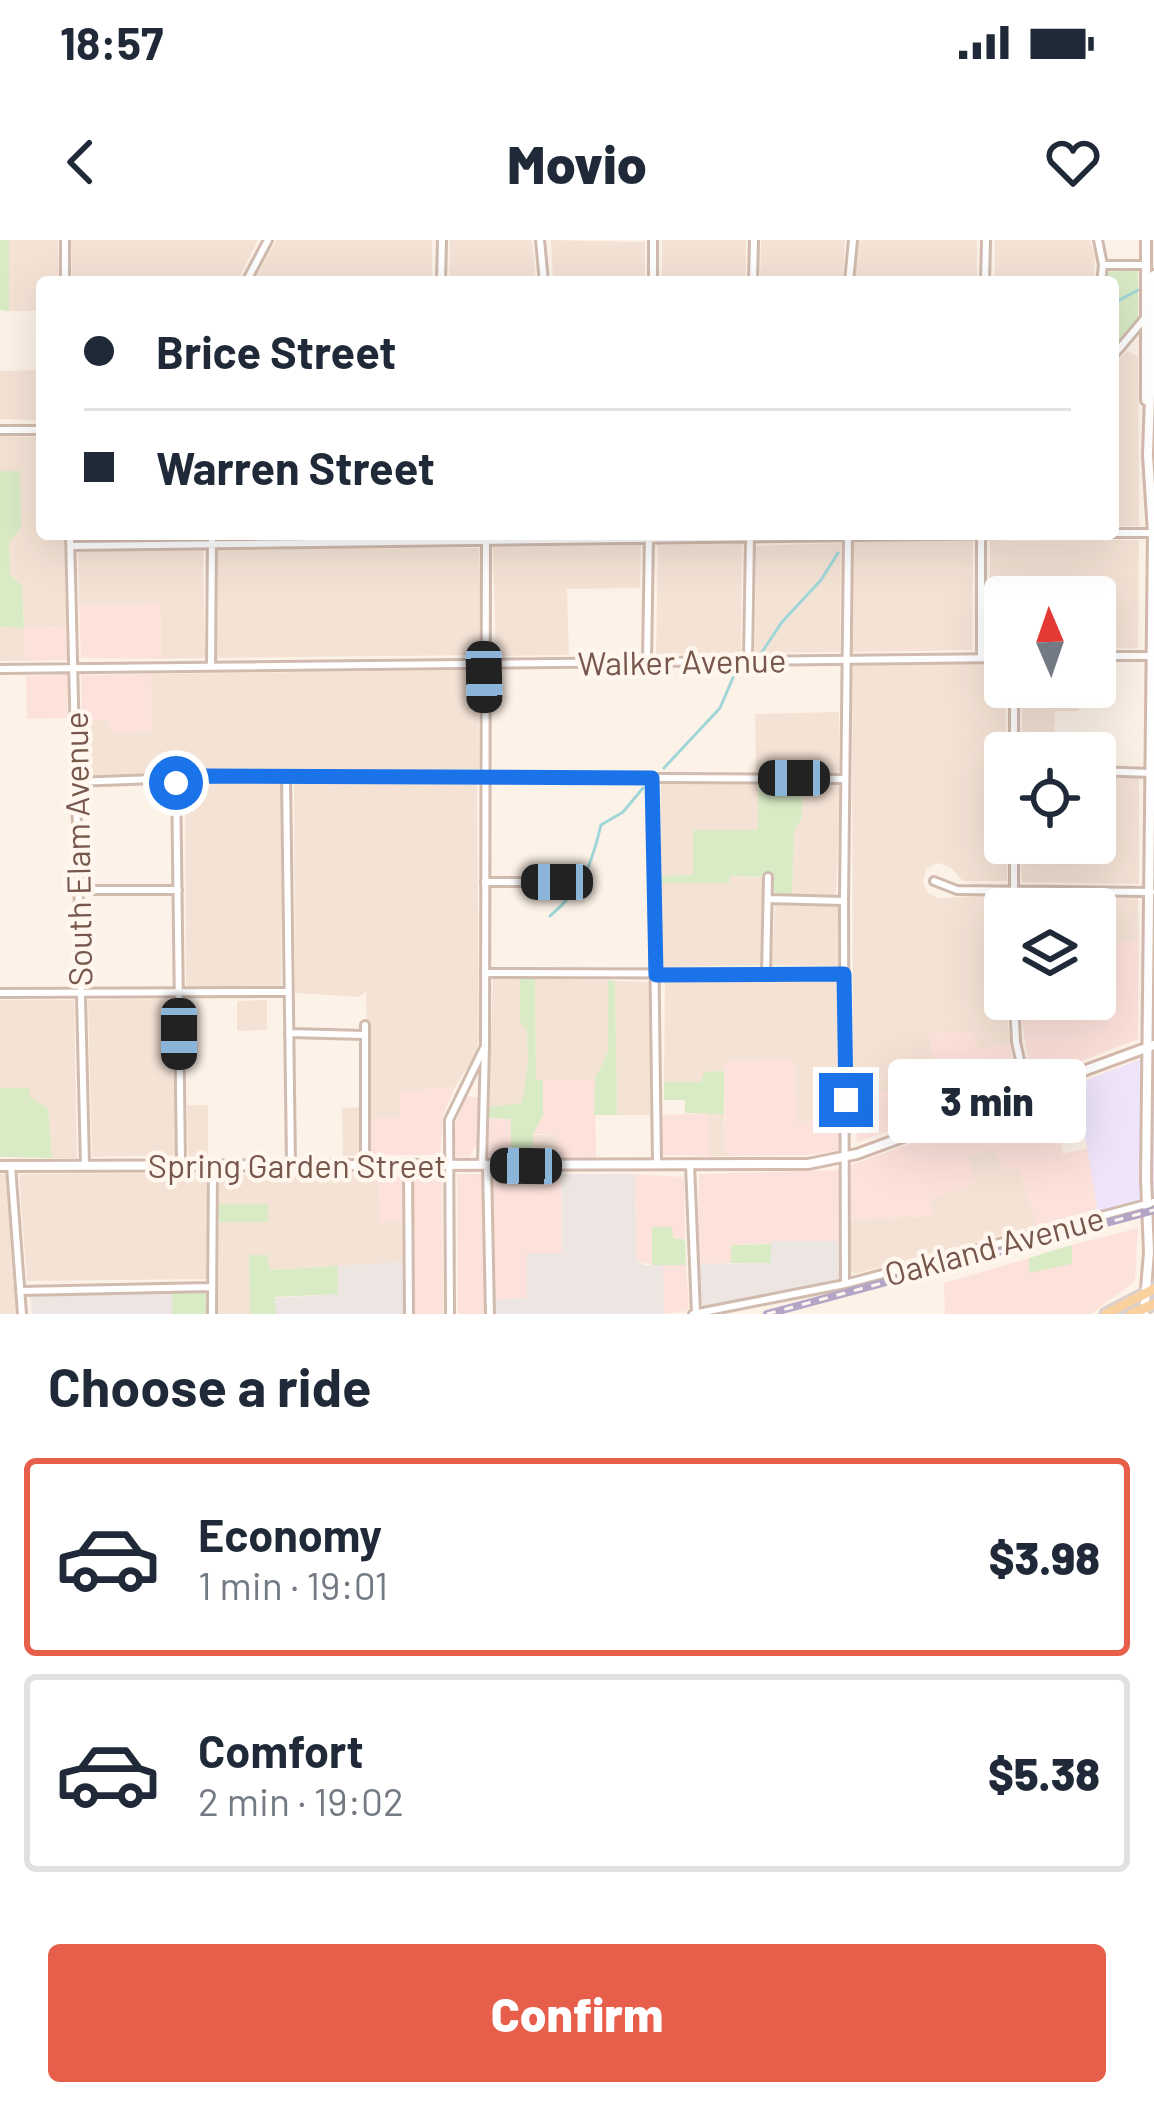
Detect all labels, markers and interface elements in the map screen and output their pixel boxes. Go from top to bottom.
text: 18:57 [60,15,163,69]
icon: back [48,129,114,195]
icon: heart [1040,129,1106,195]
text: Movio [507,130,647,195]
text: Brice Street [156,324,396,378]
text: Warren Street [156,440,435,494]
north arrow [984,576,1116,708]
map controls [984,576,1116,1020]
street label: Walker Avenue [577,639,787,683]
car [465,641,503,713]
street label: South Elam Avenue [55,711,99,987]
button: locate [984,732,1116,864]
route start [149,756,203,810]
car [758,760,830,796]
car [521,864,593,900]
button: layers [984,888,1116,1020]
car [161,998,197,1070]
callout: 3 min [888,1058,1086,1142]
route end [819,1073,873,1127]
text: 3 min [940,1077,1034,1124]
street label: Spring Garden Street [148,1145,446,1185]
car [490,1147,562,1185]
street label: Oakland Avenue [880,1197,1108,1293]
text: Choose a ride [48,1353,372,1418]
icon: car [54,1503,162,1611]
text: Economy [198,1507,382,1561]
text: $3.98 [989,1530,1100,1584]
text: 1 min · 19:01 [198,1561,388,1608]
icon: car [54,1719,162,1827]
text: Comfort [198,1723,364,1777]
text: $5.38 [988,1746,1100,1800]
text: 2 min · 19:02 [198,1777,404,1824]
button: Confirm [48,1944,1106,2082]

